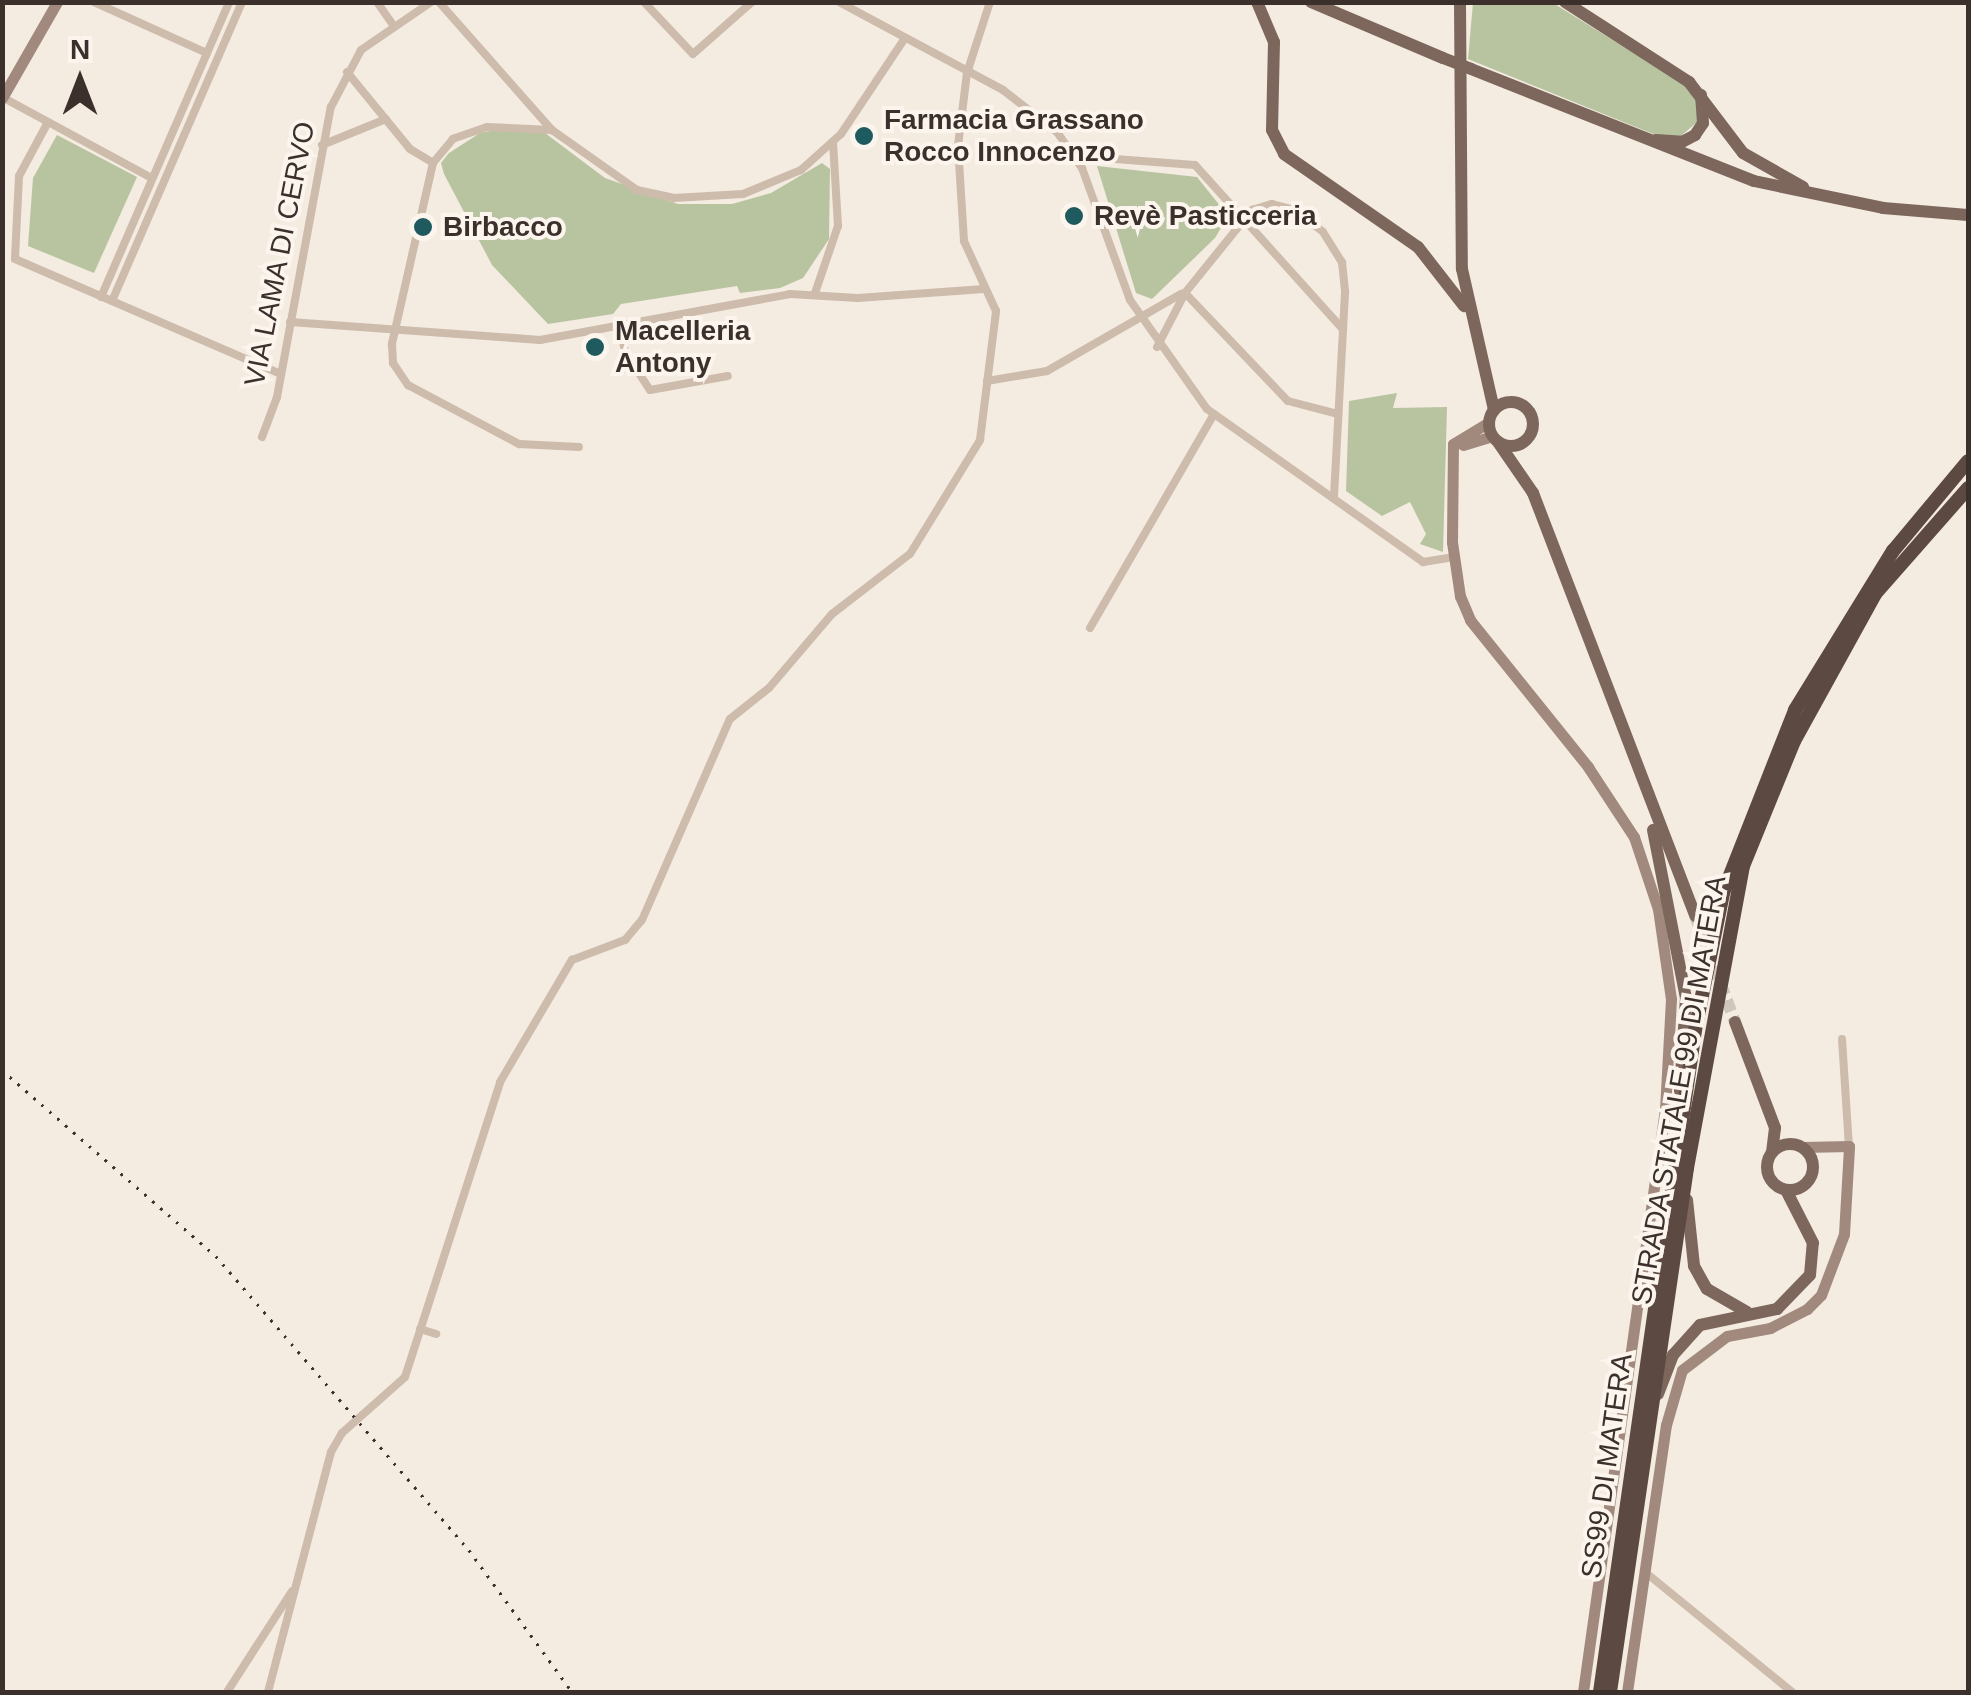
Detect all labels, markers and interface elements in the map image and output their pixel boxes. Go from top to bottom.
north arrow [30,30,130,130]
text: N [70,34,90,65]
place label: Farmacia Grassano Rocco Innocenzo [884,103,1144,169]
street label: VIA LAMA DI CERVO [238,117,322,391]
marker: Farmacia Grassano Rocco Innocenzo [853,125,875,147]
place label: Revè Pasticceria [1094,199,1317,233]
marker: Revè Pasticceria [1063,205,1085,227]
place label: Birbacco [443,210,563,244]
marker: Birbacco [412,216,434,238]
place label: Macelleria Antony [615,314,750,380]
marker: Macelleria Antony [584,336,606,358]
street label: STRADA STATALE 99 DI MATERA [1625,872,1733,1308]
street label: SS99 DI MATERA [1575,1351,1639,1581]

